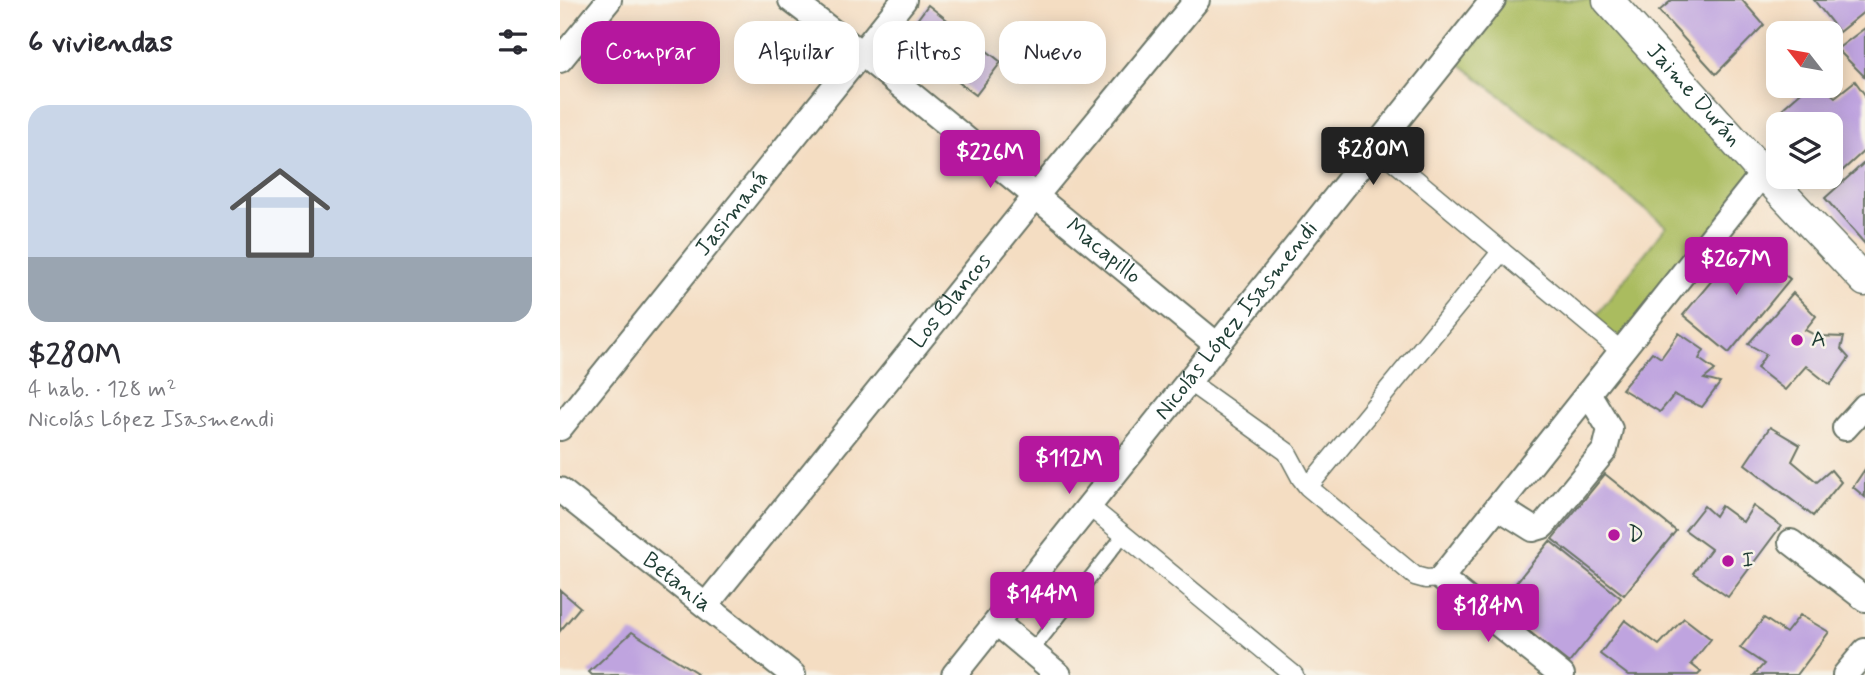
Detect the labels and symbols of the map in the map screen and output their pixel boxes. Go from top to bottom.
north arrow [1766,21,1843,98]
street label: Jaime Durán [1639,37,1748,154]
pin: $280M [1324,128,1422,187]
pin: $226M [941,130,1039,190]
street label: Jasimaná [689,165,776,263]
street label: Macapillo [1059,212,1147,292]
street label: Nicolás López Isasmendi [1148,215,1325,427]
pin: $267M [1687,238,1785,297]
street label: Los Blancos [903,247,999,355]
place label: A [1811,325,1826,355]
marker: A [1789,332,1805,348]
pin: $112M [1020,436,1118,496]
place label: D [1628,520,1644,550]
marker: D [1606,527,1622,543]
street label: Betania [636,546,718,620]
place label: I [1742,546,1754,576]
marker: I [1720,553,1736,569]
pin: $144M [993,572,1091,632]
pin: $184M [1439,584,1537,644]

